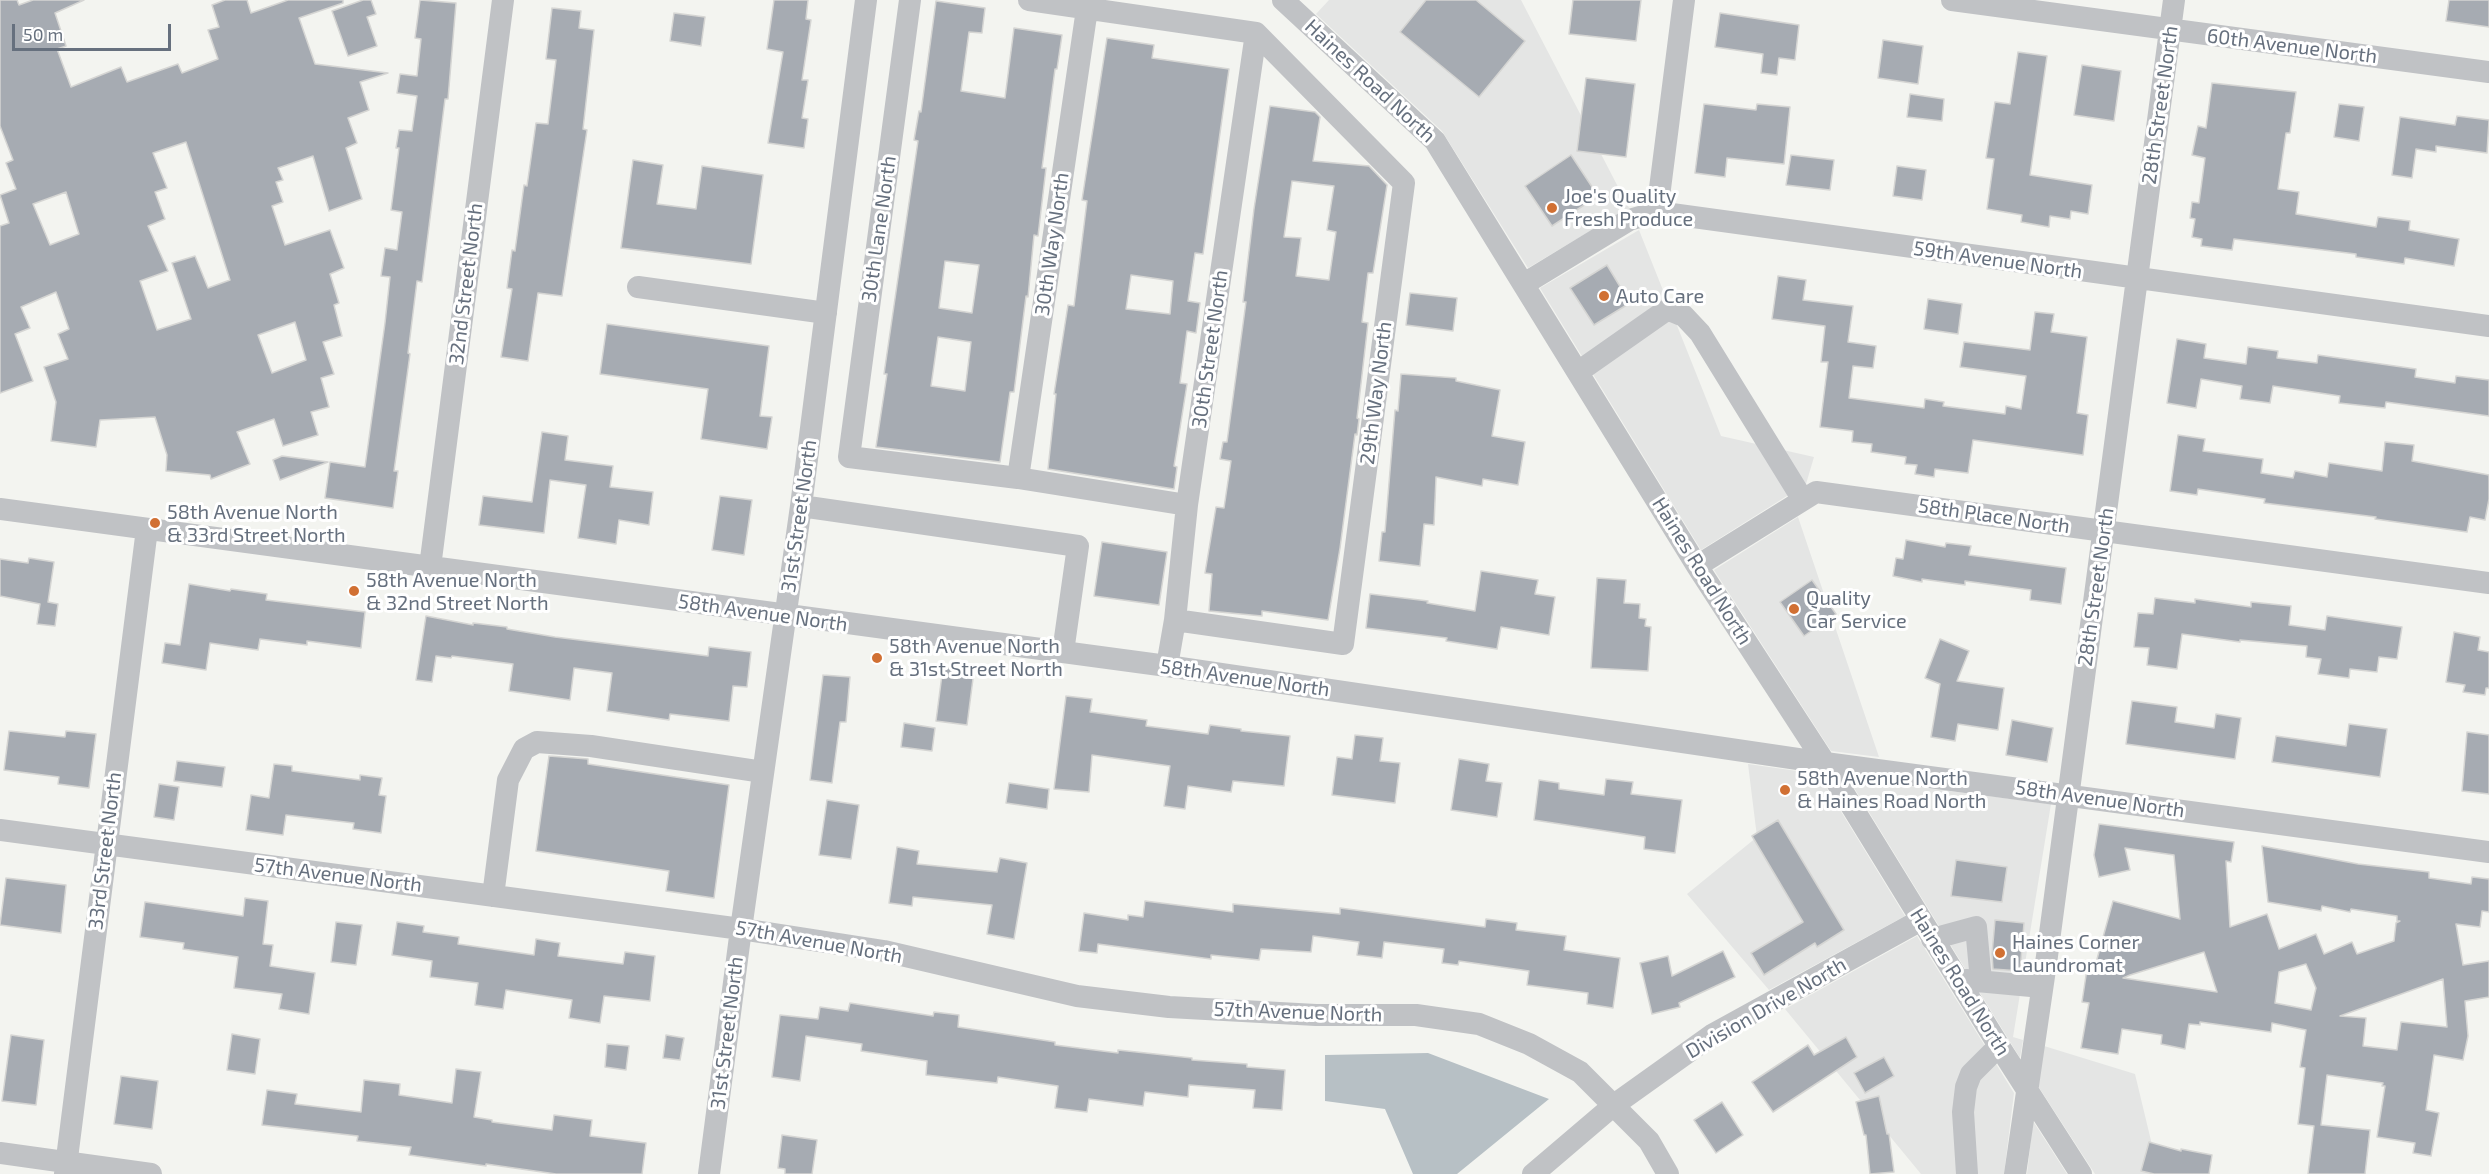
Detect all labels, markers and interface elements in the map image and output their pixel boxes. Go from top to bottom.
scale bar [15,12,174,50]
street label: Haines Road North [1300,14,1440,148]
text: 50 m [23,23,63,45]
street label: 28th Street North [2137,24,2183,186]
street label: 60th Avenue North [2205,24,2379,68]
street label: 30th Lane North [857,154,901,304]
street label: 30th Way North [1030,171,1074,317]
place label: Joe's Quality Fresh Produce [1564,184,1693,231]
marker: Joe's Quality Fresh Produce [1545,201,1559,215]
street label: 32nd Street North [444,202,488,366]
street label: 59th Avenue North [1912,236,2084,284]
street label: 30th Street North [1187,268,1233,430]
place label: Auto Care [1616,284,1704,308]
marker: Auto Care [1597,289,1611,303]
street label: 29th Way North [1355,320,1397,466]
street label: 31st Street North [776,438,822,594]
street label: Haines Road North [1647,493,1757,649]
street label: 58th Place North [1917,493,2071,539]
place label: 58th Avenue North & 33rd Street North [167,500,346,547]
street label: 28th Street North [2073,506,2119,668]
marker: 58th Avenue North & 33rd Street North [148,516,162,530]
place label: 58th Avenue North & 32nd Street North [366,568,549,615]
marker: 58th Avenue North & 32nd Street North [347,584,361,598]
place label: Quality Car Service [1806,586,1907,633]
street label: 58th Avenue North [677,589,849,637]
marker: Quality Car Service [1787,602,1801,616]
place label: 58th Avenue North & 31st Street North [889,634,1063,681]
marker: 58th Avenue North & 31st Street North [870,651,884,665]
street label: 58th Avenue North [1159,654,1331,702]
place label: 58th Avenue North & Haines Road North [1797,766,1986,813]
street label: 33rd Street North [83,771,127,931]
street label: 58th Avenue North [2014,775,2186,823]
marker: 58th Avenue North & Haines Road North [1778,783,1792,797]
street label: 57th Avenue North [253,853,423,897]
street label: Haines Road North [1905,904,2015,1060]
street label: 57th Avenue North [734,916,904,968]
place label: Haines Corner Laundromat [2012,930,2139,977]
marker: Haines Corner Laundromat [1993,946,2007,960]
street label: Division Drive North [1682,952,1850,1064]
street label: 31st Street North [706,955,748,1111]
street label: 57th Avenue North [1213,997,1383,1027]

